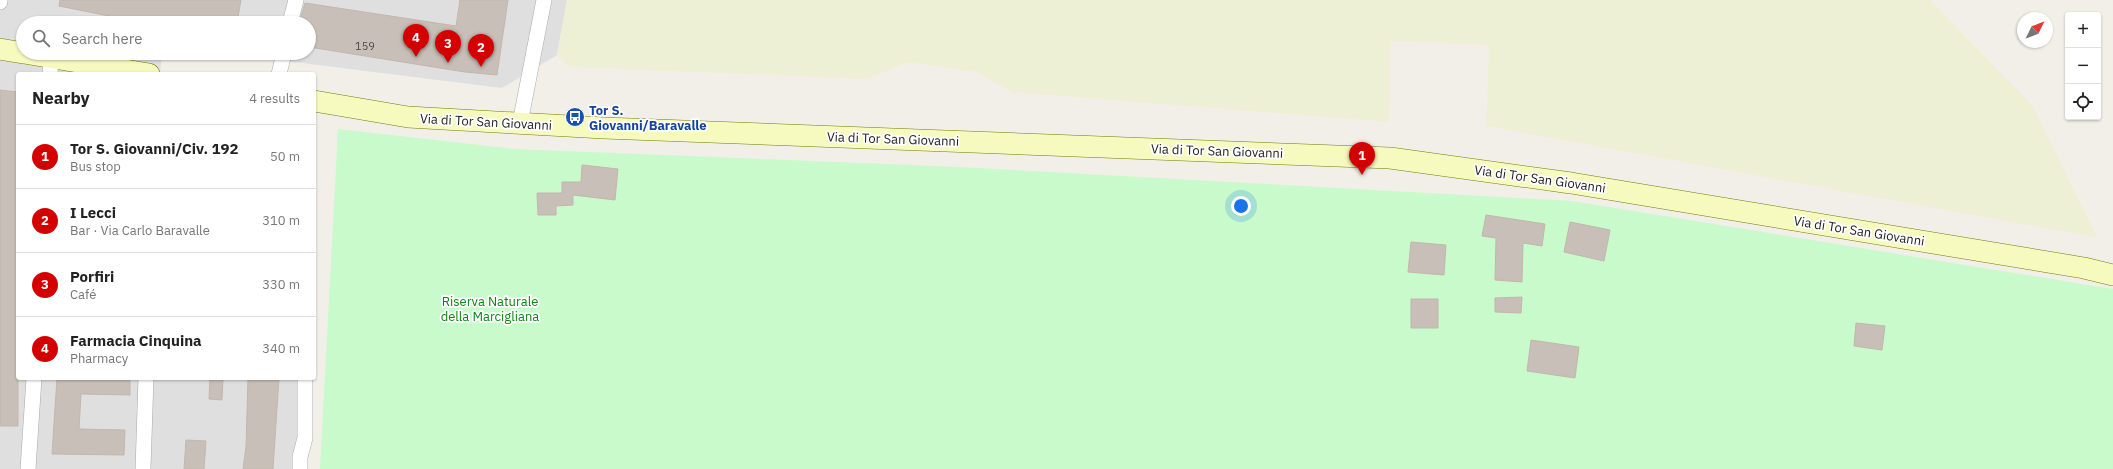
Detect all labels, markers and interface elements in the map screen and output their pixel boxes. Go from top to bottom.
north arrow [2017,12,2053,48]
map controls [2065,12,2101,120]
button: + [2065,12,2101,48]
search box [16,16,316,60]
pin: 4 [403,24,429,57]
icon: search [30,27,52,49]
text: Search here [62,29,142,48]
pin: 3 [435,30,461,63]
pin: 2 [468,34,494,67]
house number: 159 [355,39,375,53]
button: − [2065,48,2101,84]
button: locate [2065,84,2101,120]
text: Nearby [32,87,90,109]
text: 4 results [249,90,300,107]
place label: Tor S. Giovanni/Baravalle [589,102,707,134]
bus stop icon: Tor S. Giovanni/Baravalle [564,106,586,128]
street label: Via di Tor San Giovanni [419,110,553,134]
street label: Via di Tor San Giovanni [827,128,959,150]
text: Tor S. Giovanni/Civ. 192 [70,139,239,158]
street label: Via di Tor San Giovanni [1151,140,1283,162]
pin: 1 [1349,142,1375,175]
text: 1 [41,148,49,165]
text: 50 m [270,148,300,165]
text: Bus stop [70,158,121,175]
street label: Via di Tor San Giovanni [1473,161,1607,197]
your location [1231,196,1251,216]
text: I Lecci [70,203,116,222]
text: 2 [41,212,49,229]
text: 310 m [262,212,300,229]
street label: Via di Tor San Giovanni [1792,212,1926,250]
text: Bar · Via Carlo Baravalle [70,222,210,239]
text: Porfiri [70,267,114,286]
text: 3 [41,276,49,293]
text: 330 m [262,276,300,293]
text: Café [70,286,96,303]
park label: Riserva Naturale della Marcigliana [441,293,539,325]
text: Farmacia Cinquina [70,331,202,350]
text: 4 [41,340,49,357]
text: 340 m [262,340,300,357]
text: Pharmacy [70,350,128,367]

